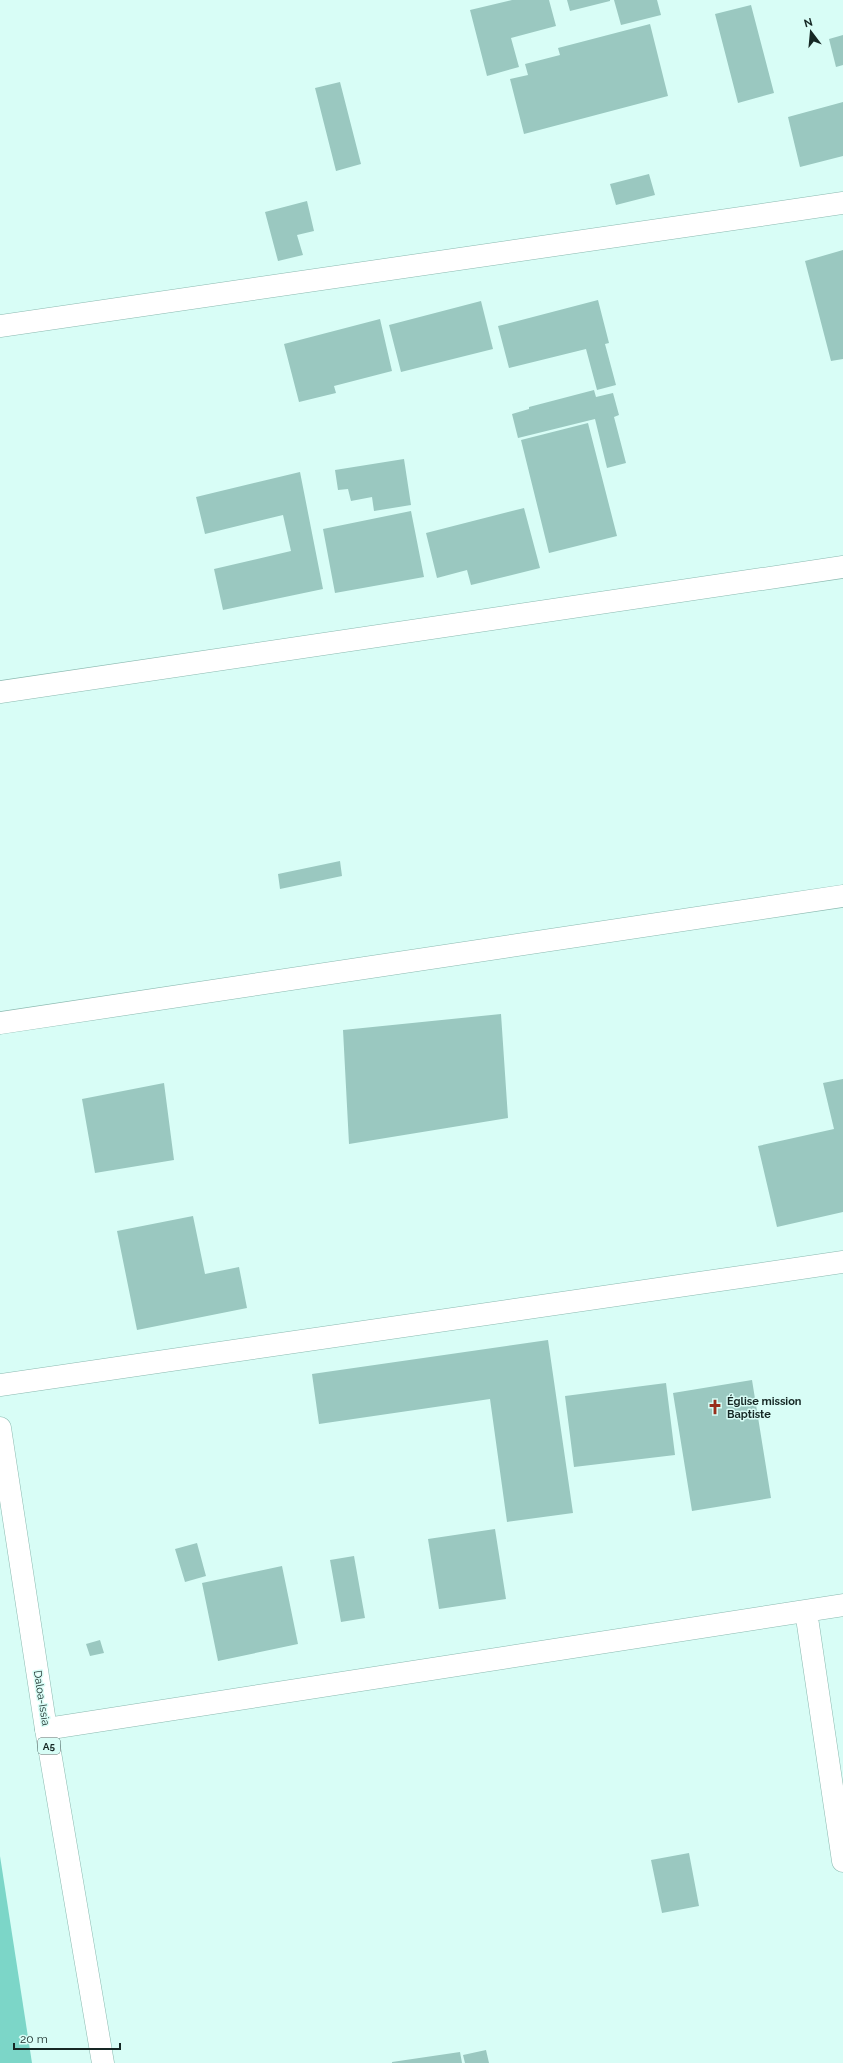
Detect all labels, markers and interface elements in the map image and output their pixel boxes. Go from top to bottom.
north arrow [791,12,831,52]
text: N [803,15,814,30]
place label: Église mission Baptiste [727,1394,802,1421]
church icon: Église mission Baptiste [706,1398,724,1416]
street label: Daloa-Issia [31,1670,52,1727]
road number: A5 [38,1738,60,1754]
scale bar [14,2025,120,2051]
text: 20 m [20,2032,48,2046]

